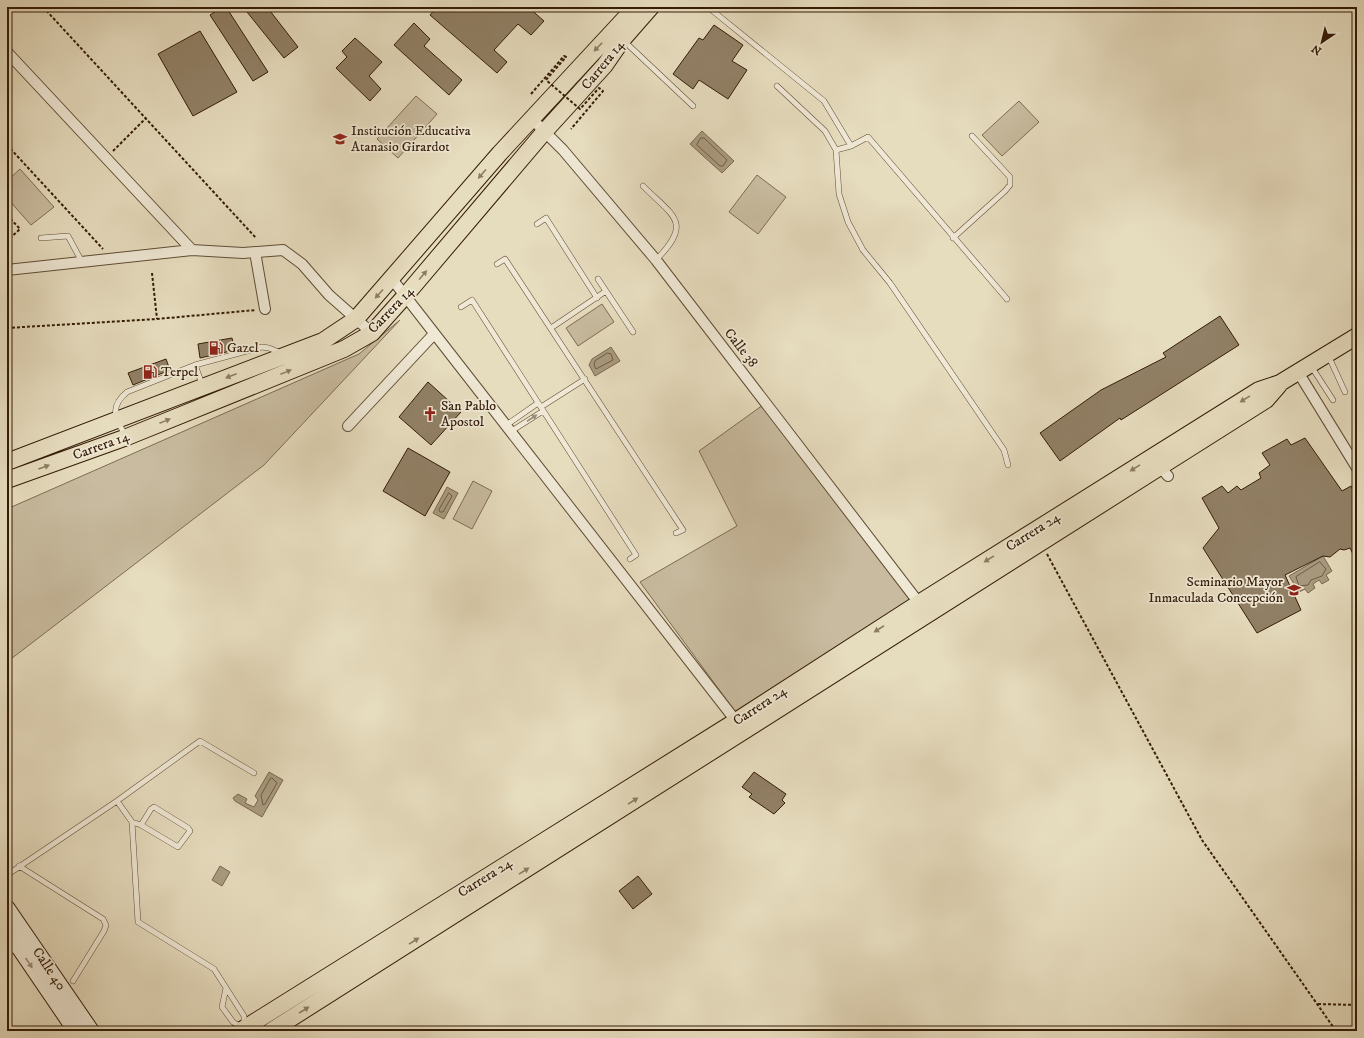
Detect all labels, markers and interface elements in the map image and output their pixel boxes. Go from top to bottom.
north arrow [1302,22,1342,62]
street label: Carrera 14 [577,36,629,94]
text: N [1309,41,1325,58]
one-way arrow [593,42,602,52]
place label: Institución Educativa Atanasio Girardot [351,122,471,156]
school or university icon: Institución Educativa Atanasio Girardot [332,131,348,147]
one-way arrow [477,169,486,180]
one-way arrow [419,270,428,281]
street label: Carrera 14 [364,282,419,337]
one-way arrow [374,289,383,299]
street label: Calle 38 [720,325,762,371]
place label: Gazel [227,339,260,357]
fuel station icon: Gazel [208,340,224,356]
place label: Terpel [161,363,199,381]
fuel station icon: Terpel [142,364,158,380]
one-way arrow [280,369,292,375]
one-way arrow [225,374,237,380]
one-way arrow [1240,395,1250,403]
place label: San Pablo Apostol [441,397,496,431]
church icon: San Pablo Apostol [422,406,438,422]
one-way arrow [526,414,538,421]
one-way arrow [160,418,172,424]
street label: Carrera 14 [70,427,133,465]
one-way arrow [38,464,50,470]
one-way arrow [1129,465,1141,472]
street label: Carrera 24 [1003,508,1064,556]
one-way arrow [983,556,995,563]
place label: Seminario Mayor Inmaculada Concepción [1149,573,1284,607]
school or university icon: Seminario Mayor Inmaculada Concepción [1286,582,1302,598]
one-way arrow [873,625,885,632]
street label: Carrera 24 [730,681,791,730]
one-way arrow [627,798,639,805]
street label: Carrera 24 [455,854,516,902]
one-way arrow [518,867,529,875]
one-way arrow [408,937,420,944]
street label: Calle 40 [28,944,70,994]
one-way arrow [25,958,33,969]
one-way arrow [299,1006,309,1014]

